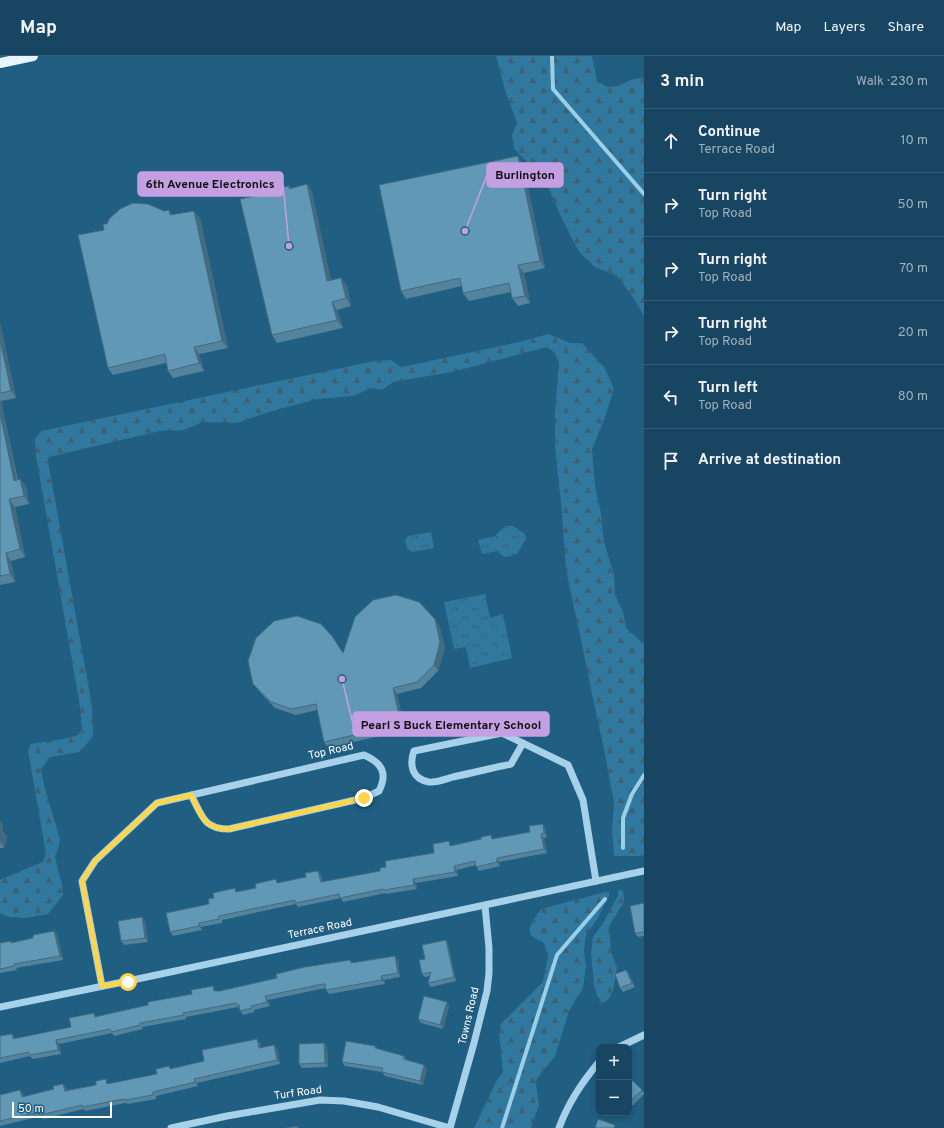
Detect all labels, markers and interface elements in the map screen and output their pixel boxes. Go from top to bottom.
text: Map [20,16,57,40]
text: Map [775,19,801,36]
text: Layers [823,19,865,36]
text: Share [887,19,924,36]
text: 3 min [660,71,704,93]
text: Walk · 230 m [856,74,928,90]
text: Continue [698,123,760,142]
icon: ahead [660,130,682,152]
text: 10 m [901,133,928,149]
text: Terrace Road [698,142,775,158]
callout: Burlington [487,163,563,187]
text: Burlington [495,168,555,184]
callout: 6th Avenue Electronics [138,172,283,196]
text: 6th Avenue Electronics [145,177,275,193]
text: Turn right [698,187,767,206]
icon: right [660,194,682,216]
text: 50 m [898,197,928,213]
text: Top Road [698,206,752,222]
text: Turn right [698,251,767,270]
icon: right [660,258,682,280]
text: 70 m [899,261,928,277]
text: Top Road [698,270,752,286]
text: Turn right [698,315,767,334]
icon: right [660,322,682,344]
text: 20 m [898,325,928,341]
text: Top Road [698,334,752,350]
text: Turn left [698,379,758,398]
icon: left [660,386,682,408]
text: 80 m [898,389,928,405]
text: Top Road [698,398,752,414]
icon: arrive [660,450,682,472]
text: Arrive at destination [698,451,841,470]
callout: Pearl S Buck Elementary School [353,712,549,736]
text: Pearl S Buck Elementary School [361,718,541,734]
street label: Top Road [307,739,355,763]
route end [355,789,373,807]
street label: Terrace Road [287,915,353,943]
route start [119,973,137,991]
street label: Towns Road [456,986,482,1046]
map controls [596,1044,632,1116]
button: + [596,1044,632,1080]
button: − [596,1080,632,1116]
street label: Turf Road [273,1083,323,1103]
scale bar [12,1100,112,1119]
text: 50 m [18,1102,44,1116]

